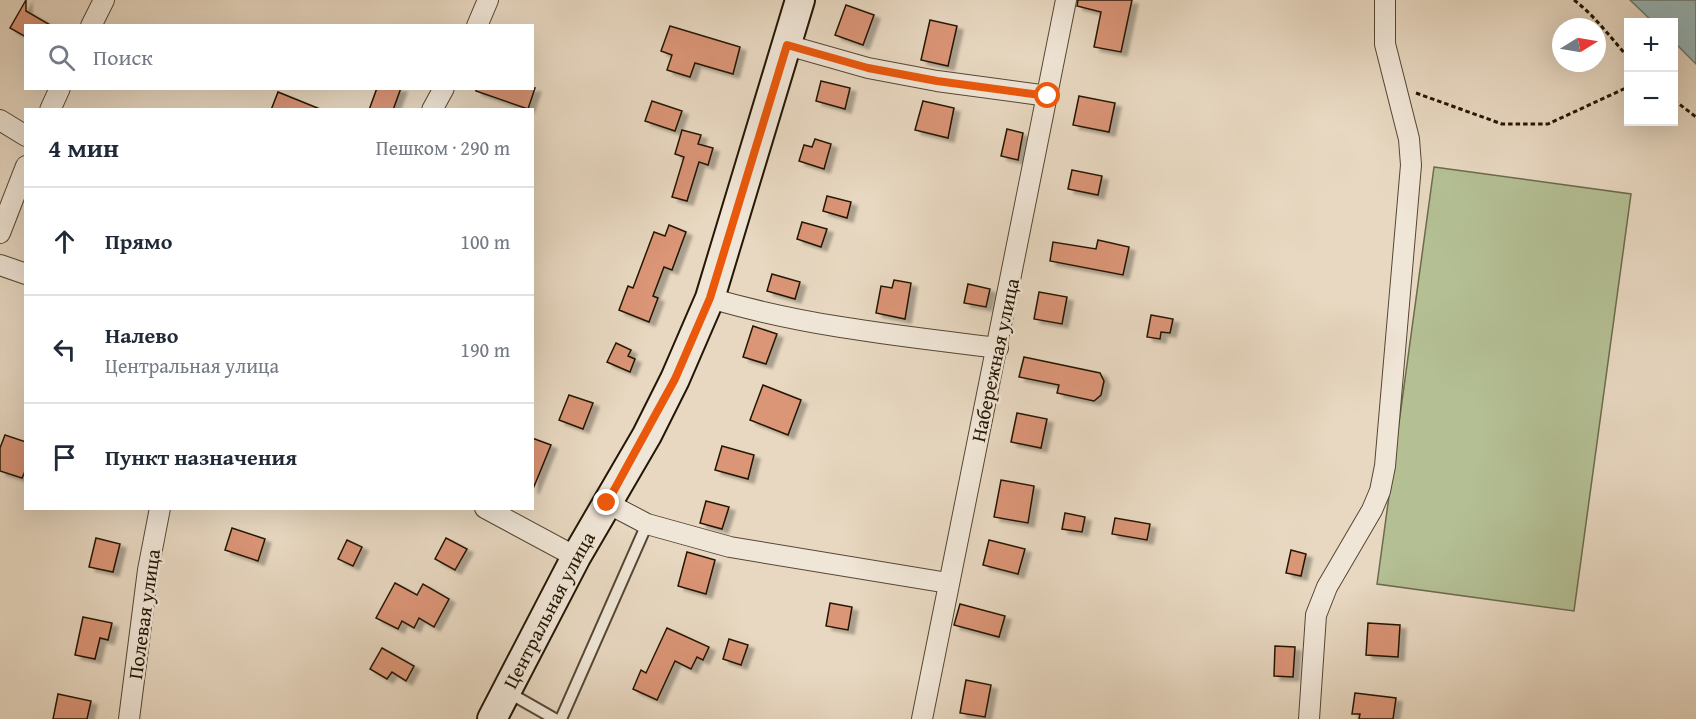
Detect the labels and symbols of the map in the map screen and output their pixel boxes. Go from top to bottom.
north arrow [1552,18,1606,72]
route start [1034,82,1060,108]
street label: Набережная улица [963,275,1026,445]
route end [593,489,619,515]
street label: Центральная улица [495,525,602,694]
street label: Полевая улица [120,546,167,681]

